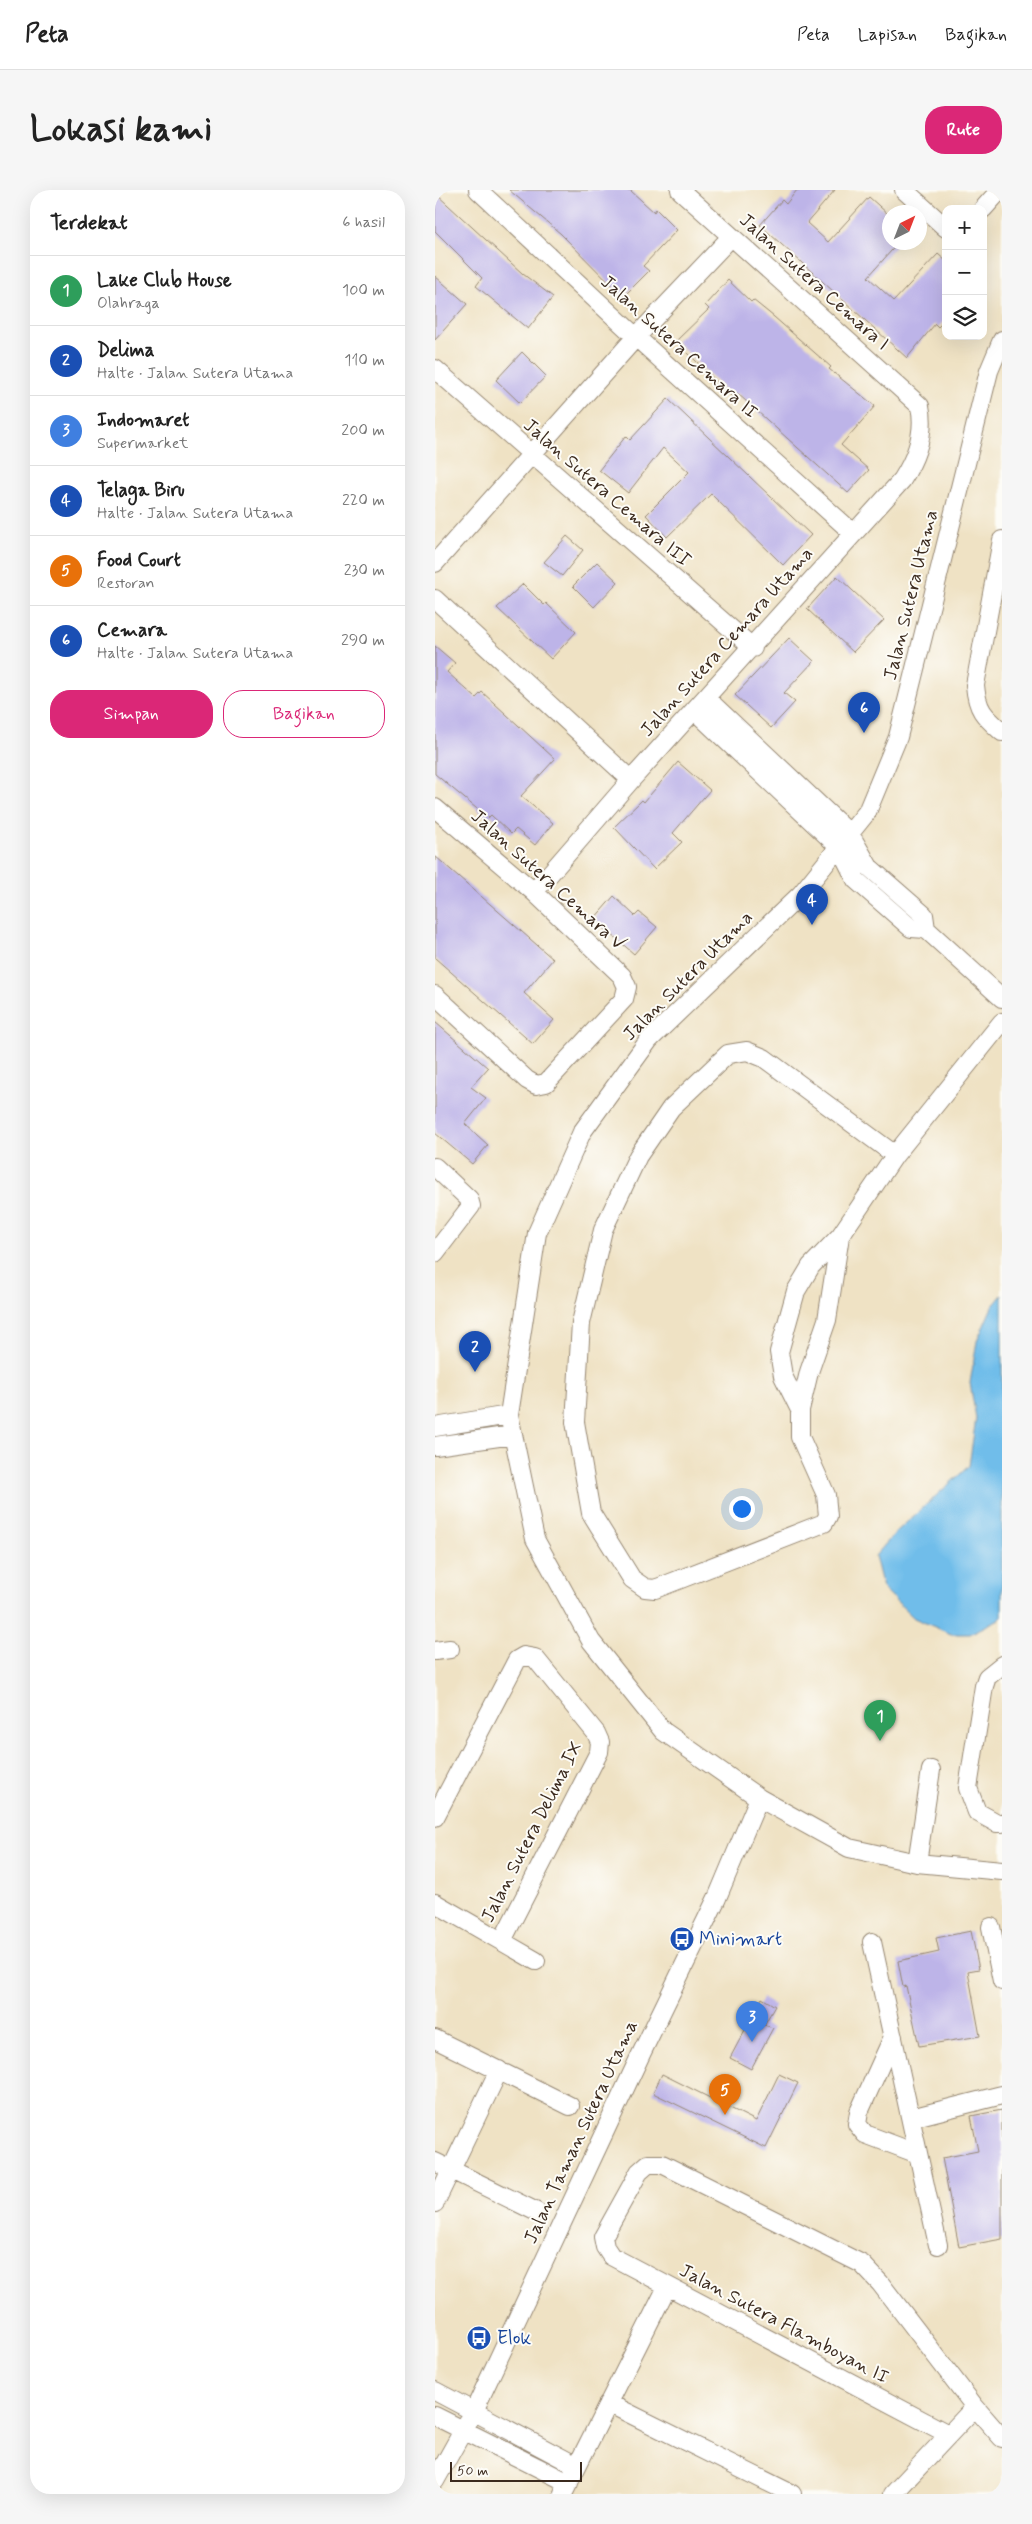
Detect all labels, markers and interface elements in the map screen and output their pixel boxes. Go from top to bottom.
text: Peta [25,19,69,50]
text: Peta [797,23,830,47]
text: Lapisan [858,23,917,47]
text: Bagikan [945,23,1007,47]
button: Rute [925,106,1002,154]
text: Lokasi kami [30,107,212,153]
north arrow [882,205,927,250]
map controls [942,205,987,340]
button: + [942,205,987,250]
street label: Jalan Sutera Cemara I [734,208,894,356]
text: Terdekat [50,209,128,237]
text: 6 hasil [342,212,385,233]
button: − [942,250,987,295]
text: Lake Club House [97,268,232,293]
street label: Jalan Sutera Cemara II [595,270,763,424]
text: 1 [62,280,70,301]
text: 100 m [342,280,385,301]
text: Olahraga [97,293,160,314]
button: layers [942,295,987,340]
text: Delima [97,338,154,363]
text: 2 [62,350,70,371]
text: 110 m [344,350,385,371]
text: Halte · Jalan Sutera Utama [97,363,293,384]
text: Indomaret [97,408,189,433]
street label: Jalan Sutera Cemara III [518,413,696,573]
text: 3 [62,420,70,441]
text: 200 m [341,420,385,441]
text: Supermarket [97,433,188,454]
text: Telaga Biru [97,478,185,503]
text: 4 [61,490,71,511]
text: 220 m [342,490,385,511]
text: Halte · Jalan Sutera Utama [97,503,293,524]
street label: Jalan Sutera Utama [878,507,944,683]
street label: Jalan Sutera Cemara Utama [635,542,819,742]
text: Food Court [97,548,181,573]
text: 5 [61,560,71,581]
text: 230 m [344,560,385,581]
text: Restoran [97,573,155,594]
text: Cemara [97,618,167,643]
text: 6 [62,630,70,651]
text: 290 m [341,630,385,651]
text: Halte · Jalan Sutera Utama [97,643,293,664]
button: Simpan [50,690,213,738]
button: Bagikan [223,690,385,738]
pin: 6 [848,692,880,733]
street label: Jalan Sutera Cemara V [465,804,631,956]
pin: 4 [796,884,828,925]
street label: Jalan Sutera Utama [618,906,758,1046]
pin: 2 [459,1331,491,1372]
your location [729,1496,755,1522]
pin: 1 [864,1700,896,1741]
street label: Jalan Sutera Delima IX [475,1737,589,1927]
bus stop icon: Minimart [669,1926,695,1952]
place label: Minimart [699,1927,782,1952]
pin: 3 [736,2001,768,2042]
street label: Jalan Taman Sutera Utama [518,2016,644,2248]
pin: 5 [709,2074,741,2115]
street label: Jalan Sutera Flamboyan II [675,2258,893,2390]
bus stop icon: Elok [466,2325,492,2351]
place label: Elok [497,2326,532,2351]
scale bar [450,2459,583,2482]
text: 50 m [457,2462,488,2480]

